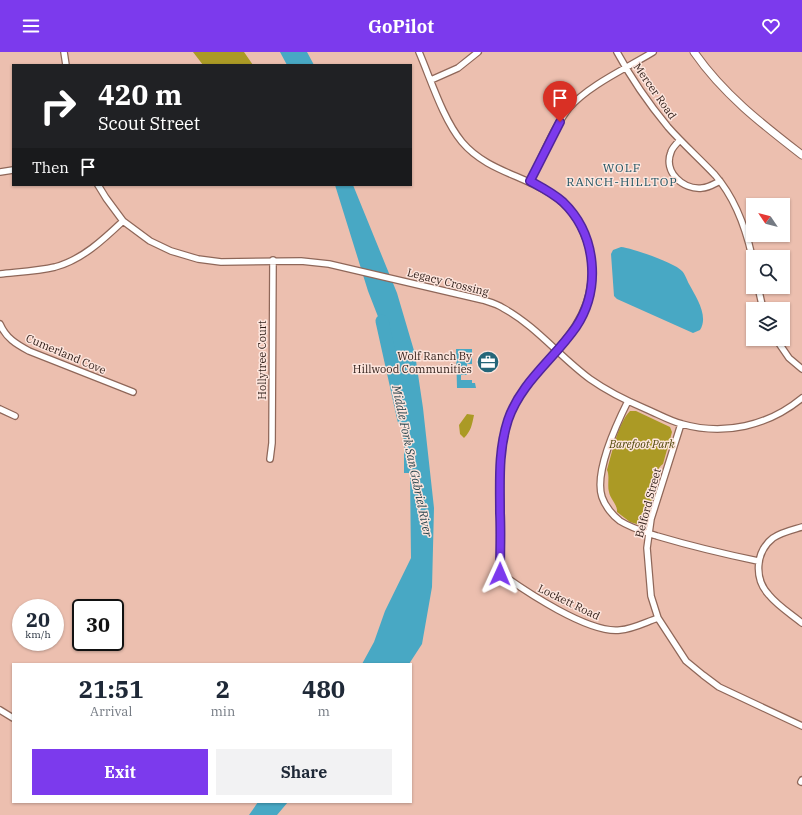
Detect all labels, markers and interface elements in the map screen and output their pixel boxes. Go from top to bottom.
icon: menu [20,15,42,37]
text: GoPilot [368,15,434,38]
icon: heart [760,15,782,37]
street label: Mercer Road [630,60,680,122]
text: 420 m [98,76,182,113]
icon: right [32,80,84,132]
pin [543,81,577,122]
icon: arrive [549,87,571,109]
text: Scout Street [98,112,200,135]
icon: arrive [77,156,99,178]
text: Then [32,158,69,177]
district label: WOLF RANCH-HILLTOP [566,160,678,189]
north arrow [746,198,790,242]
map controls [746,198,790,346]
button: search [746,250,790,294]
street label: Legacy Crossing [406,265,490,299]
button: layers [746,302,790,346]
street label: Hollytree Court [255,320,269,400]
street label: Cumerland Cove [24,331,108,377]
place label: Wolf Ranch By Hillwood Communities [353,349,472,376]
office icon: Wolf Ranch By Hillwood Communities [475,349,501,375]
water label: Middle Fork San Gabriel River [389,383,436,539]
park label: Barefoot Park [608,437,675,451]
street label: Belford Street [632,467,664,539]
position arrow [479,553,521,595]
street label: Lockett Road [536,581,603,623]
speed limit sign: 30 [72,599,124,651]
text: 20 [26,606,50,633]
text: km/h [25,628,51,641]
text: 21:51 [79,673,144,705]
text: 2 [216,673,230,705]
text: 480 [302,673,345,705]
text: Arrival [90,703,132,720]
text: min [210,703,235,720]
text: m [317,703,330,720]
button: Exit [32,749,208,795]
button: Share [216,749,392,795]

